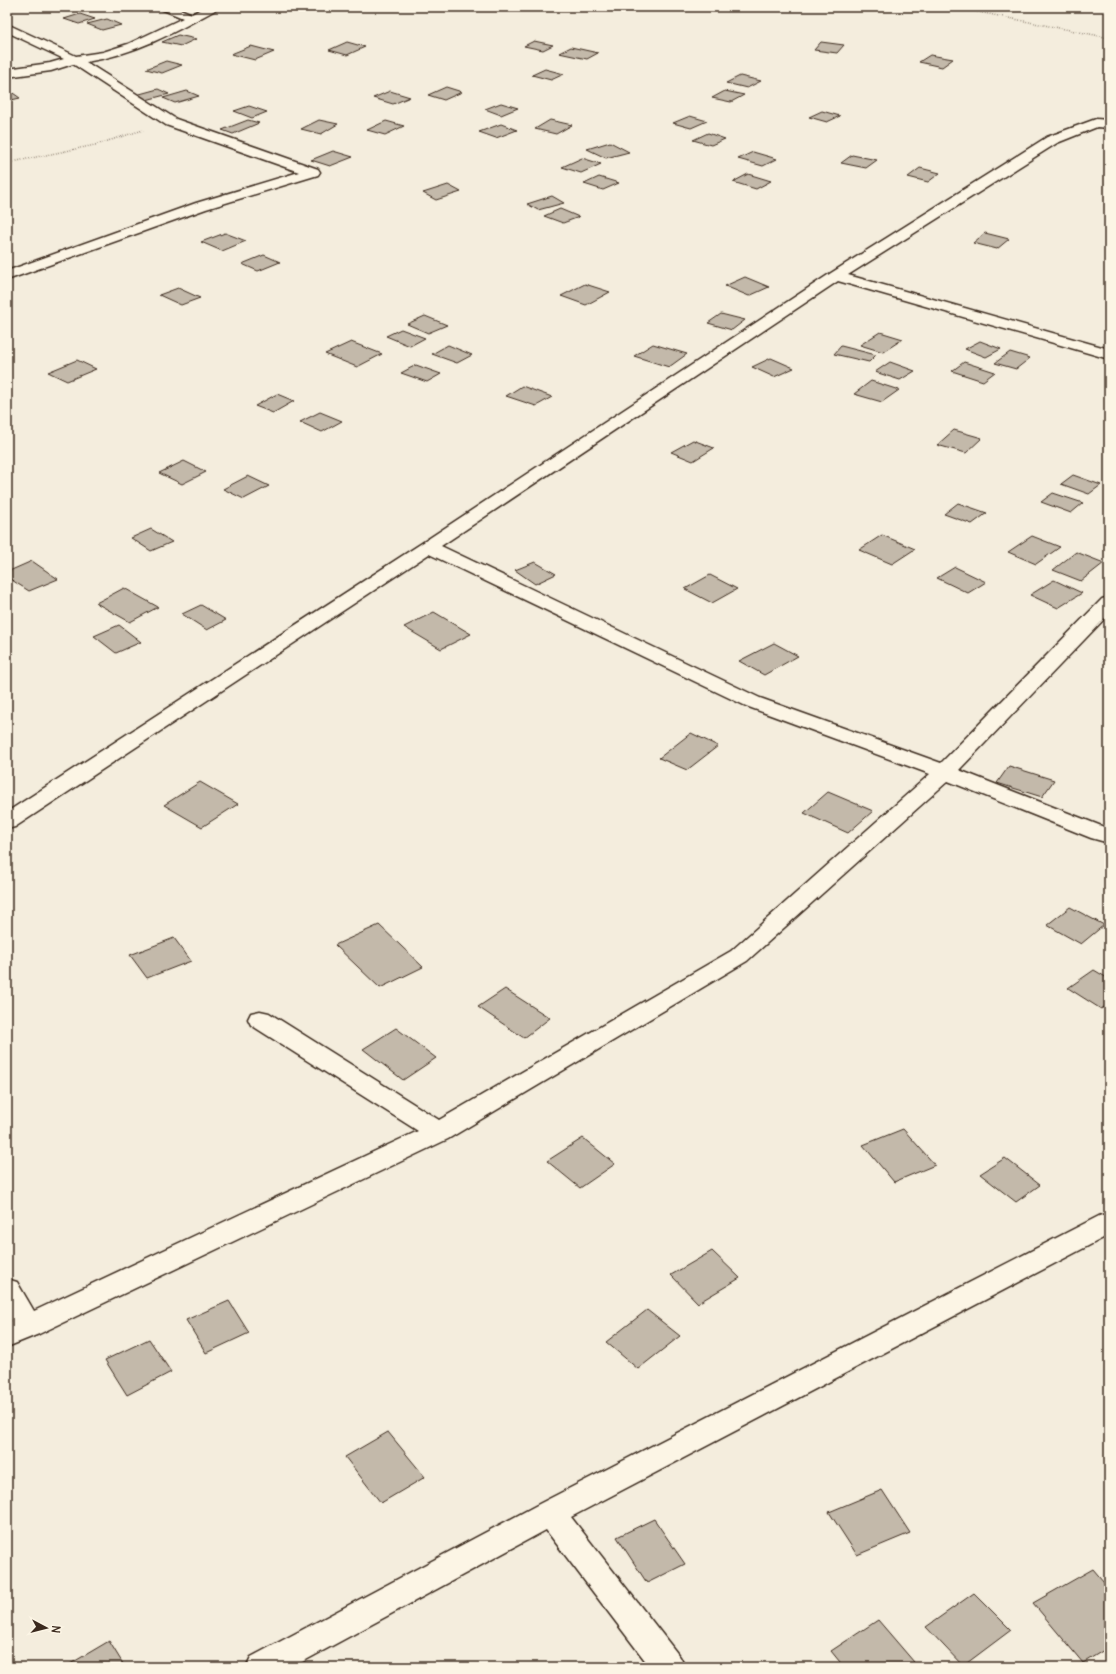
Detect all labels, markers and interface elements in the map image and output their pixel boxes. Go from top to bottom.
north arrow [26,1608,66,1648]
text: N [49,1625,63,1634]

